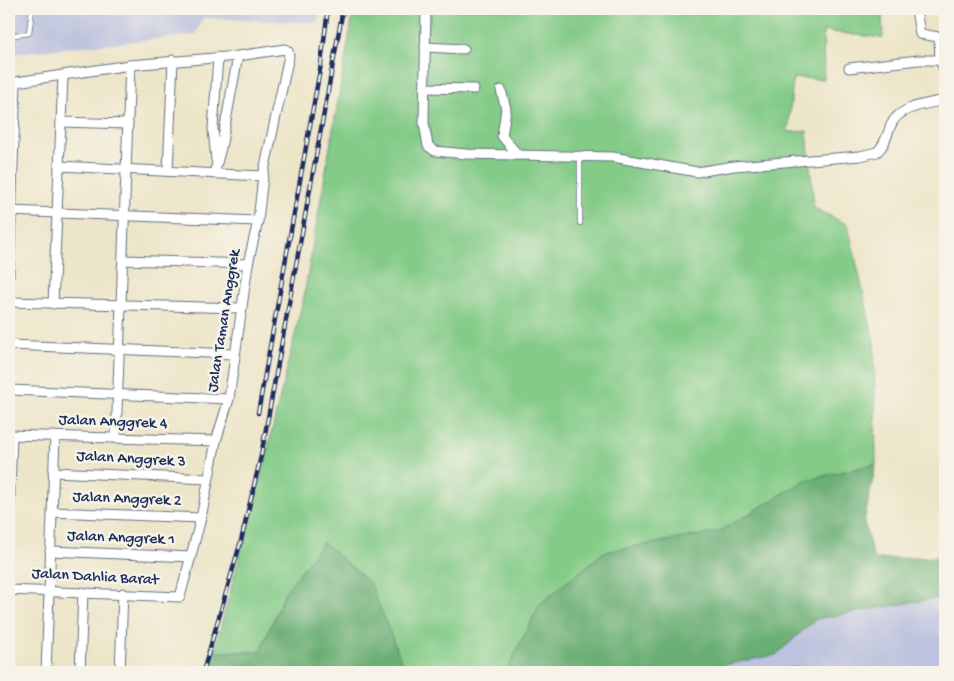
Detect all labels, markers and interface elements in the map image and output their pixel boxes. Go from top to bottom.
street label: Jalan Taman Anggrek [204,246,246,394]
street label: Jalan Anggrek 4 [58,412,168,434]
street label: Jalan Anggrek 3 [76,448,186,472]
street label: Jalan Anggrek 2 [72,489,182,511]
street label: Jalan Anggrek 1 [67,528,175,550]
street label: Jalan Dahlia Barat [31,565,160,591]

